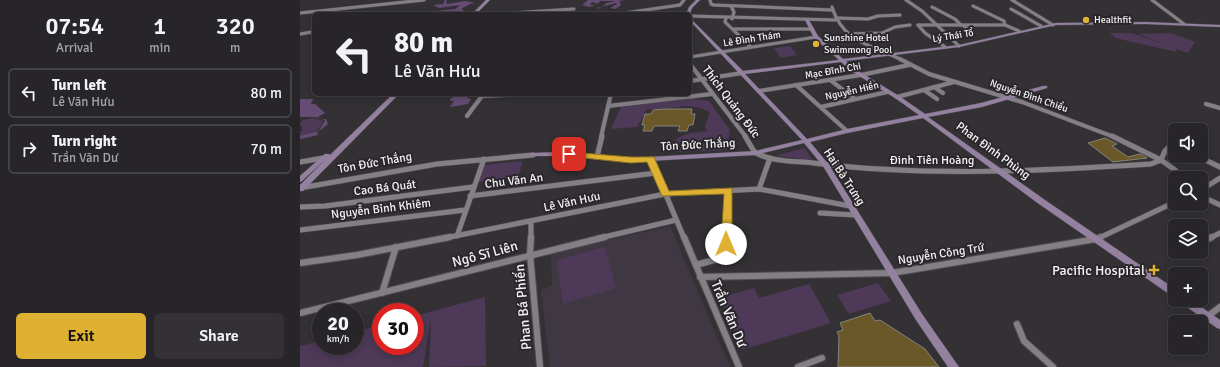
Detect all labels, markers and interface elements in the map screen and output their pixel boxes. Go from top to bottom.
text: 07:54 [45,11,104,41]
text: 1 [153,11,166,41]
text: 320 [216,11,255,41]
place label: Healthfit [1094,14,1132,26]
marker: Healthfit [1081,15,1091,25]
text: 80 m [394,26,453,60]
street label: Lý Thái Tổ [932,27,974,45]
icon: left [328,28,380,80]
street label: Lê Đình Thám [722,29,782,49]
place label: Sunshine Hotel Swimmong Pool [824,32,892,56]
marker: Sunshine Hotel Swimmong Pool [811,39,821,49]
text: Arrival [56,40,93,56]
text: min [149,40,170,56]
text: m [230,40,240,56]
text: Lê Văn Hưu [394,60,481,82]
street label: Mạc Đĩnh Chi [804,60,862,82]
street label: Thích Quảng Đức [699,63,763,141]
text: Turn left [52,76,106,94]
street label: Nguyễn Đình Chiểu [988,77,1070,115]
street label: Nguyễn Hiền [824,79,880,103]
icon: left [18,82,40,104]
text: 80 m [251,84,282,102]
text: Lê Văn Hưu [52,94,115,110]
street label: Phan Đình Phùng [953,119,1033,183]
map controls [1168,123,1208,355]
button: sound [1168,123,1208,163]
text: Turn right [52,132,117,150]
street label: Tôn Đức Thắng [660,136,736,154]
pin [552,137,586,171]
icon: right [18,138,40,160]
text: 70 m [251,140,282,158]
icon: arrive [558,143,580,165]
street label: Hai Bà Trưng [820,145,868,209]
street label: Tôn Đức Thắng [337,149,413,177]
text: Trần Văn Dư [52,150,118,166]
street label: Đinh Tiên Hoàng [890,153,974,168]
street label: Chu Văn An [484,170,544,192]
button: search [1168,171,1208,211]
street label: Cao Bá Quát [353,177,417,199]
street label: Lê Văn Hưu [542,189,602,215]
street label: Nguyễn Bỉnh Khiêm [330,195,432,223]
button: layers [1168,219,1208,259]
position arrow [705,223,747,265]
street label: Ngô Sĩ Liên [450,237,520,271]
street label: Nguyễn Công Trứ [897,240,985,268]
place label: Pacific Hospital [1052,262,1145,279]
street label: Phan Bá Phiến [511,263,535,351]
marker: Pacific Hospital [1148,264,1160,276]
button: + [1168,267,1208,307]
street label: Trần Văn Dư [707,278,751,351]
speed limit sign: 30 [372,303,424,355]
text: 20 [327,311,349,336]
button: Exit [16,313,146,359]
button: Share [154,313,284,359]
button: − [1168,315,1208,355]
text: km/h [327,333,349,345]

